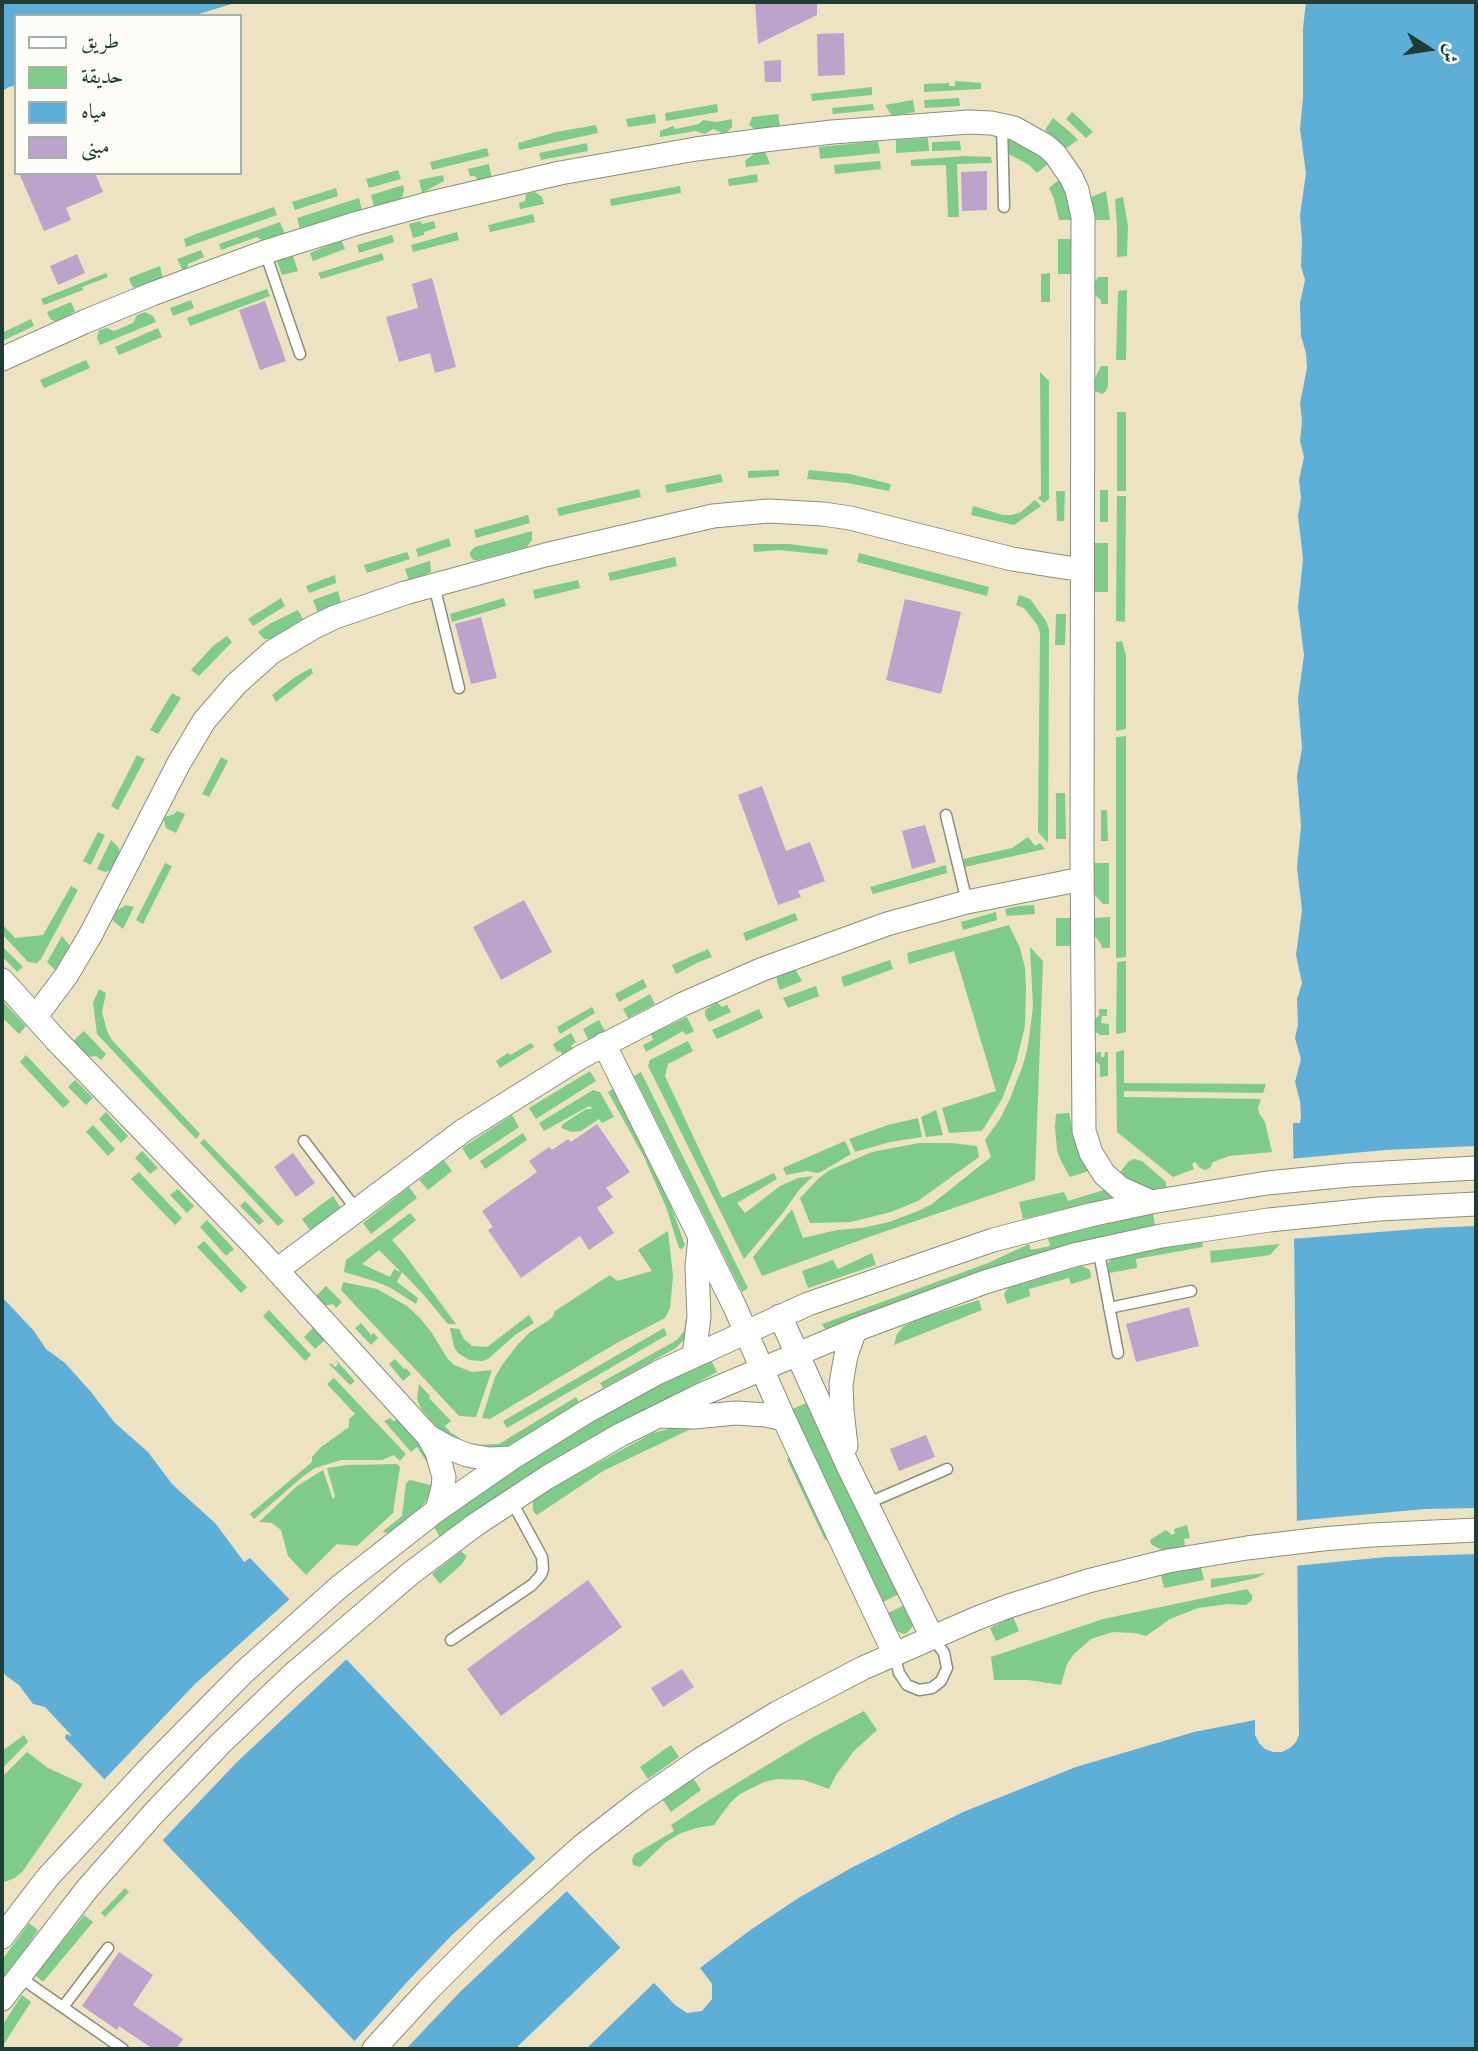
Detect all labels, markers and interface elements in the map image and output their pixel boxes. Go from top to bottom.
legend [14,14,242,175]
north arrow [1394,14,1464,84]
text: طريق [81,29,119,55]
text: ش [1437,42,1463,65]
text: حديقة [81,64,124,90]
text: مياه [81,99,107,125]
text: مبنى [81,134,110,160]

